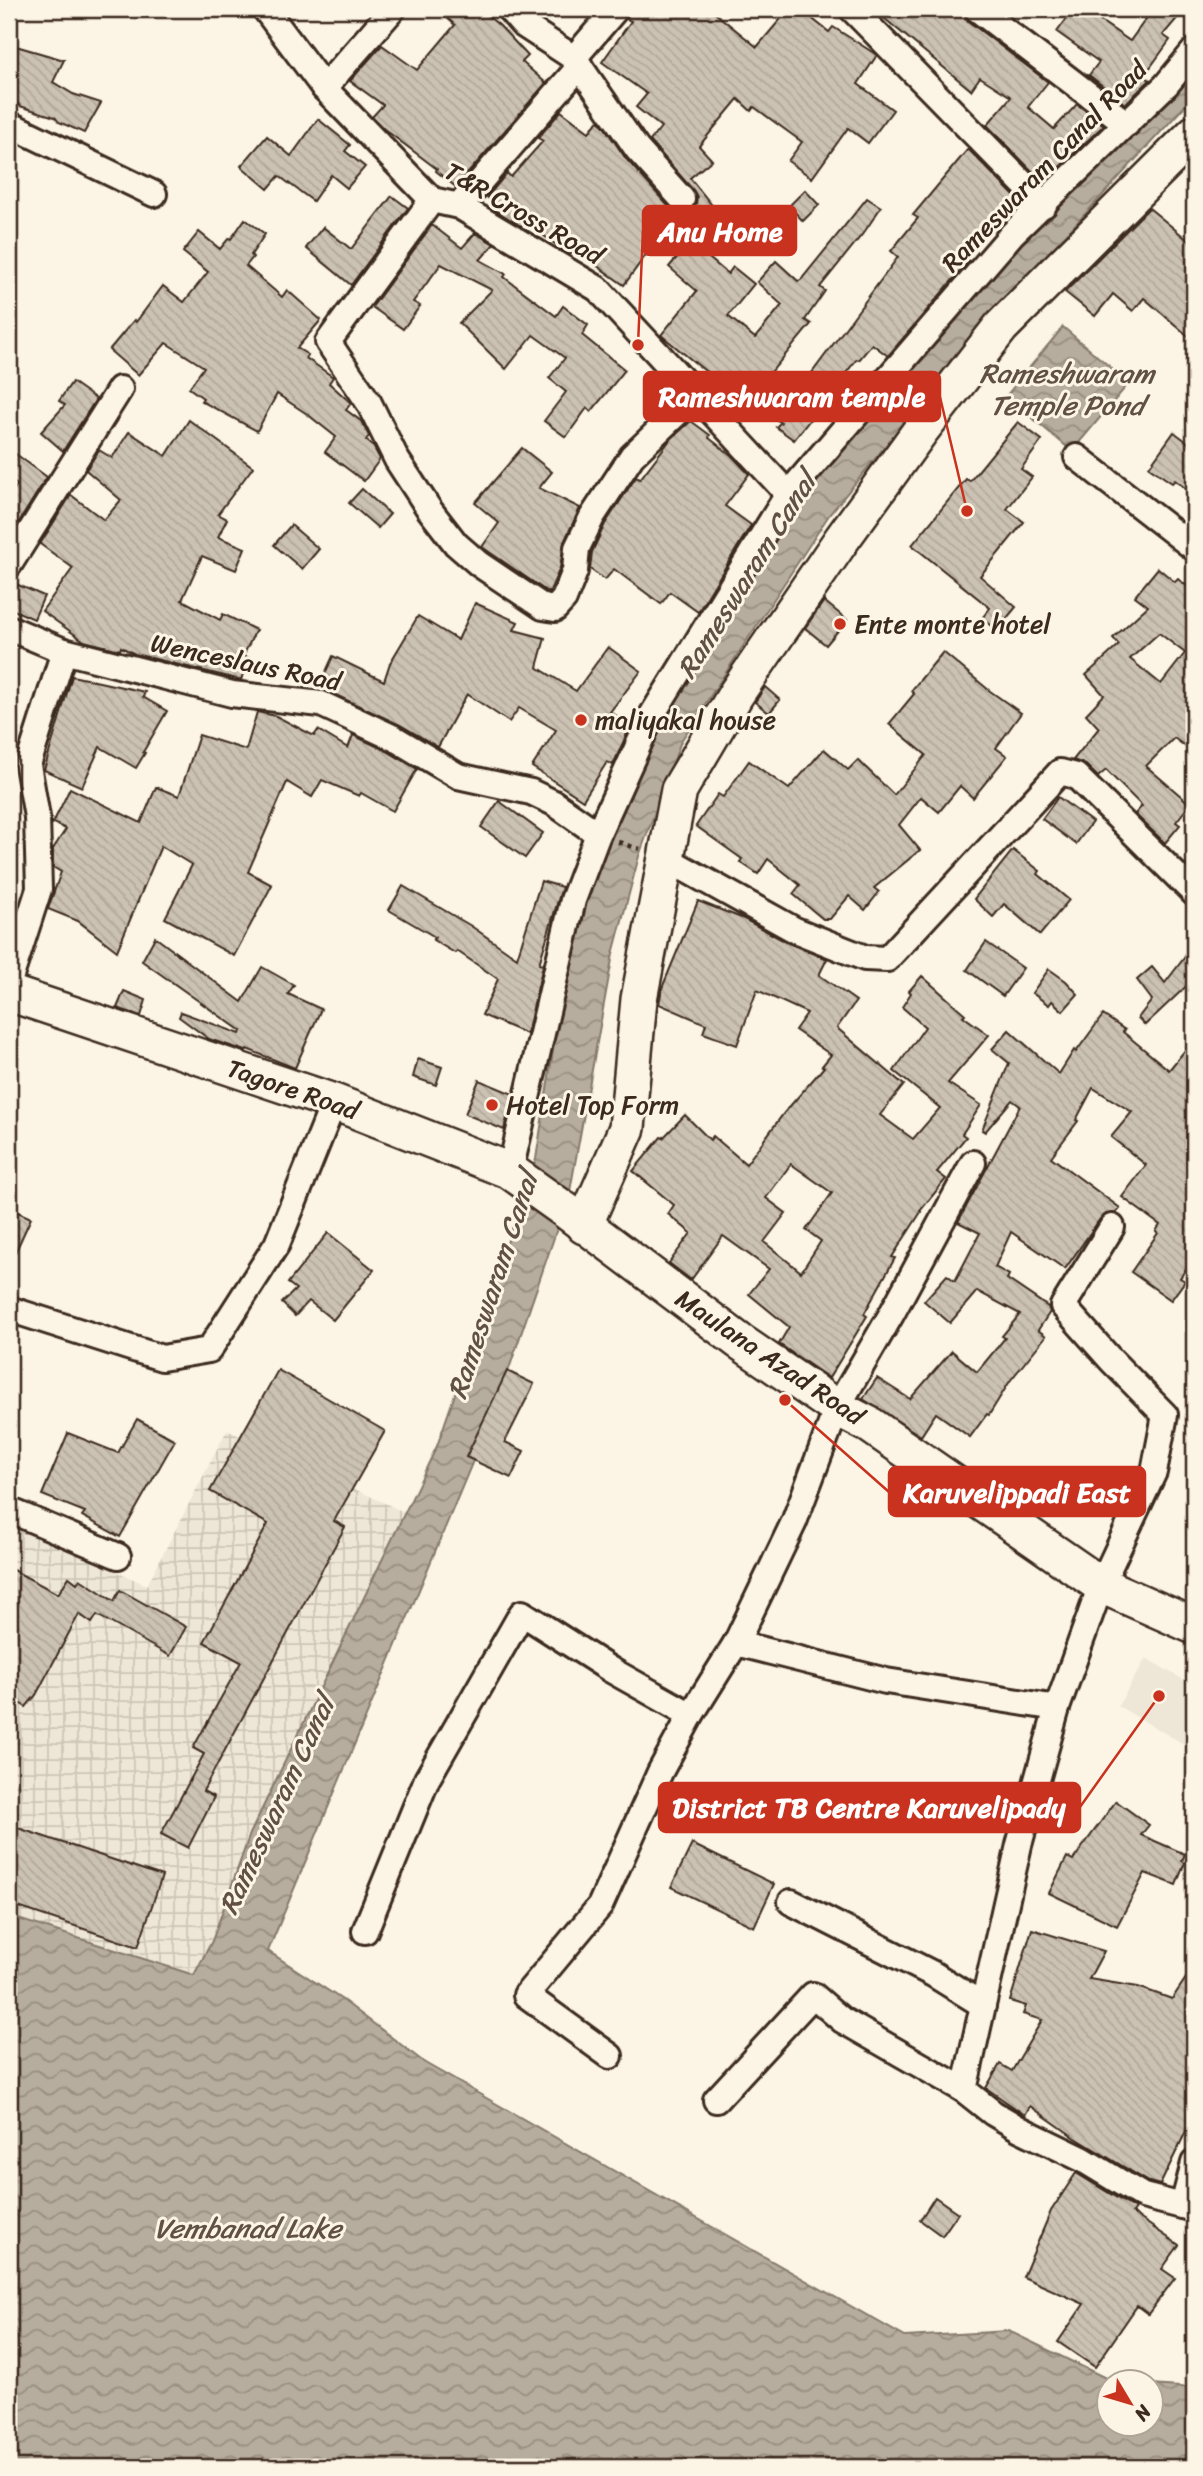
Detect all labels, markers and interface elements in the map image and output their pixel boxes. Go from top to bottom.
street label: Rameswaram Canal Road [930,47,1160,283]
street label: T&R Cross Road [435,149,615,279]
callout: Anu Home [643,206,796,255]
text: Anu Home [657,207,783,256]
water label: Rameshwaram Temple Pond [980,349,1157,430]
callout: Rameshwaram temple [644,372,940,421]
text: Rameshwaram temple [658,372,926,421]
water label: Rameswaram Canal [663,457,833,688]
place label: Ente monte hotel [854,601,1051,647]
marker: Ente monte hotel [832,616,848,632]
street label: Wenceslaus Road [147,619,348,705]
place label: maliyakal house [595,697,776,743]
marker: maliyakal house [573,712,589,728]
street label: Tagore Road [221,1045,368,1134]
place label: Hotel Top Form [506,1082,679,1128]
marker: Hotel Top Form [484,1097,500,1113]
water label: Rameswaram Canal [433,1159,554,1405]
street label: Maulana Azad Road [666,1276,876,1439]
callout: Karuvelippadi East [889,1467,1145,1516]
text: Karuvelippadi East [902,1468,1132,1517]
water label: Rameswaram Canal [204,1682,351,1923]
callout: District TB Centre Karuvelipady [659,1783,1080,1832]
text: District TB Centre Karuvelipady [672,1783,1066,1832]
water label: Vembanad Lake [155,2204,344,2253]
north arrow [1094,2368,1164,2438]
text: N [1125,2397,1161,2429]

